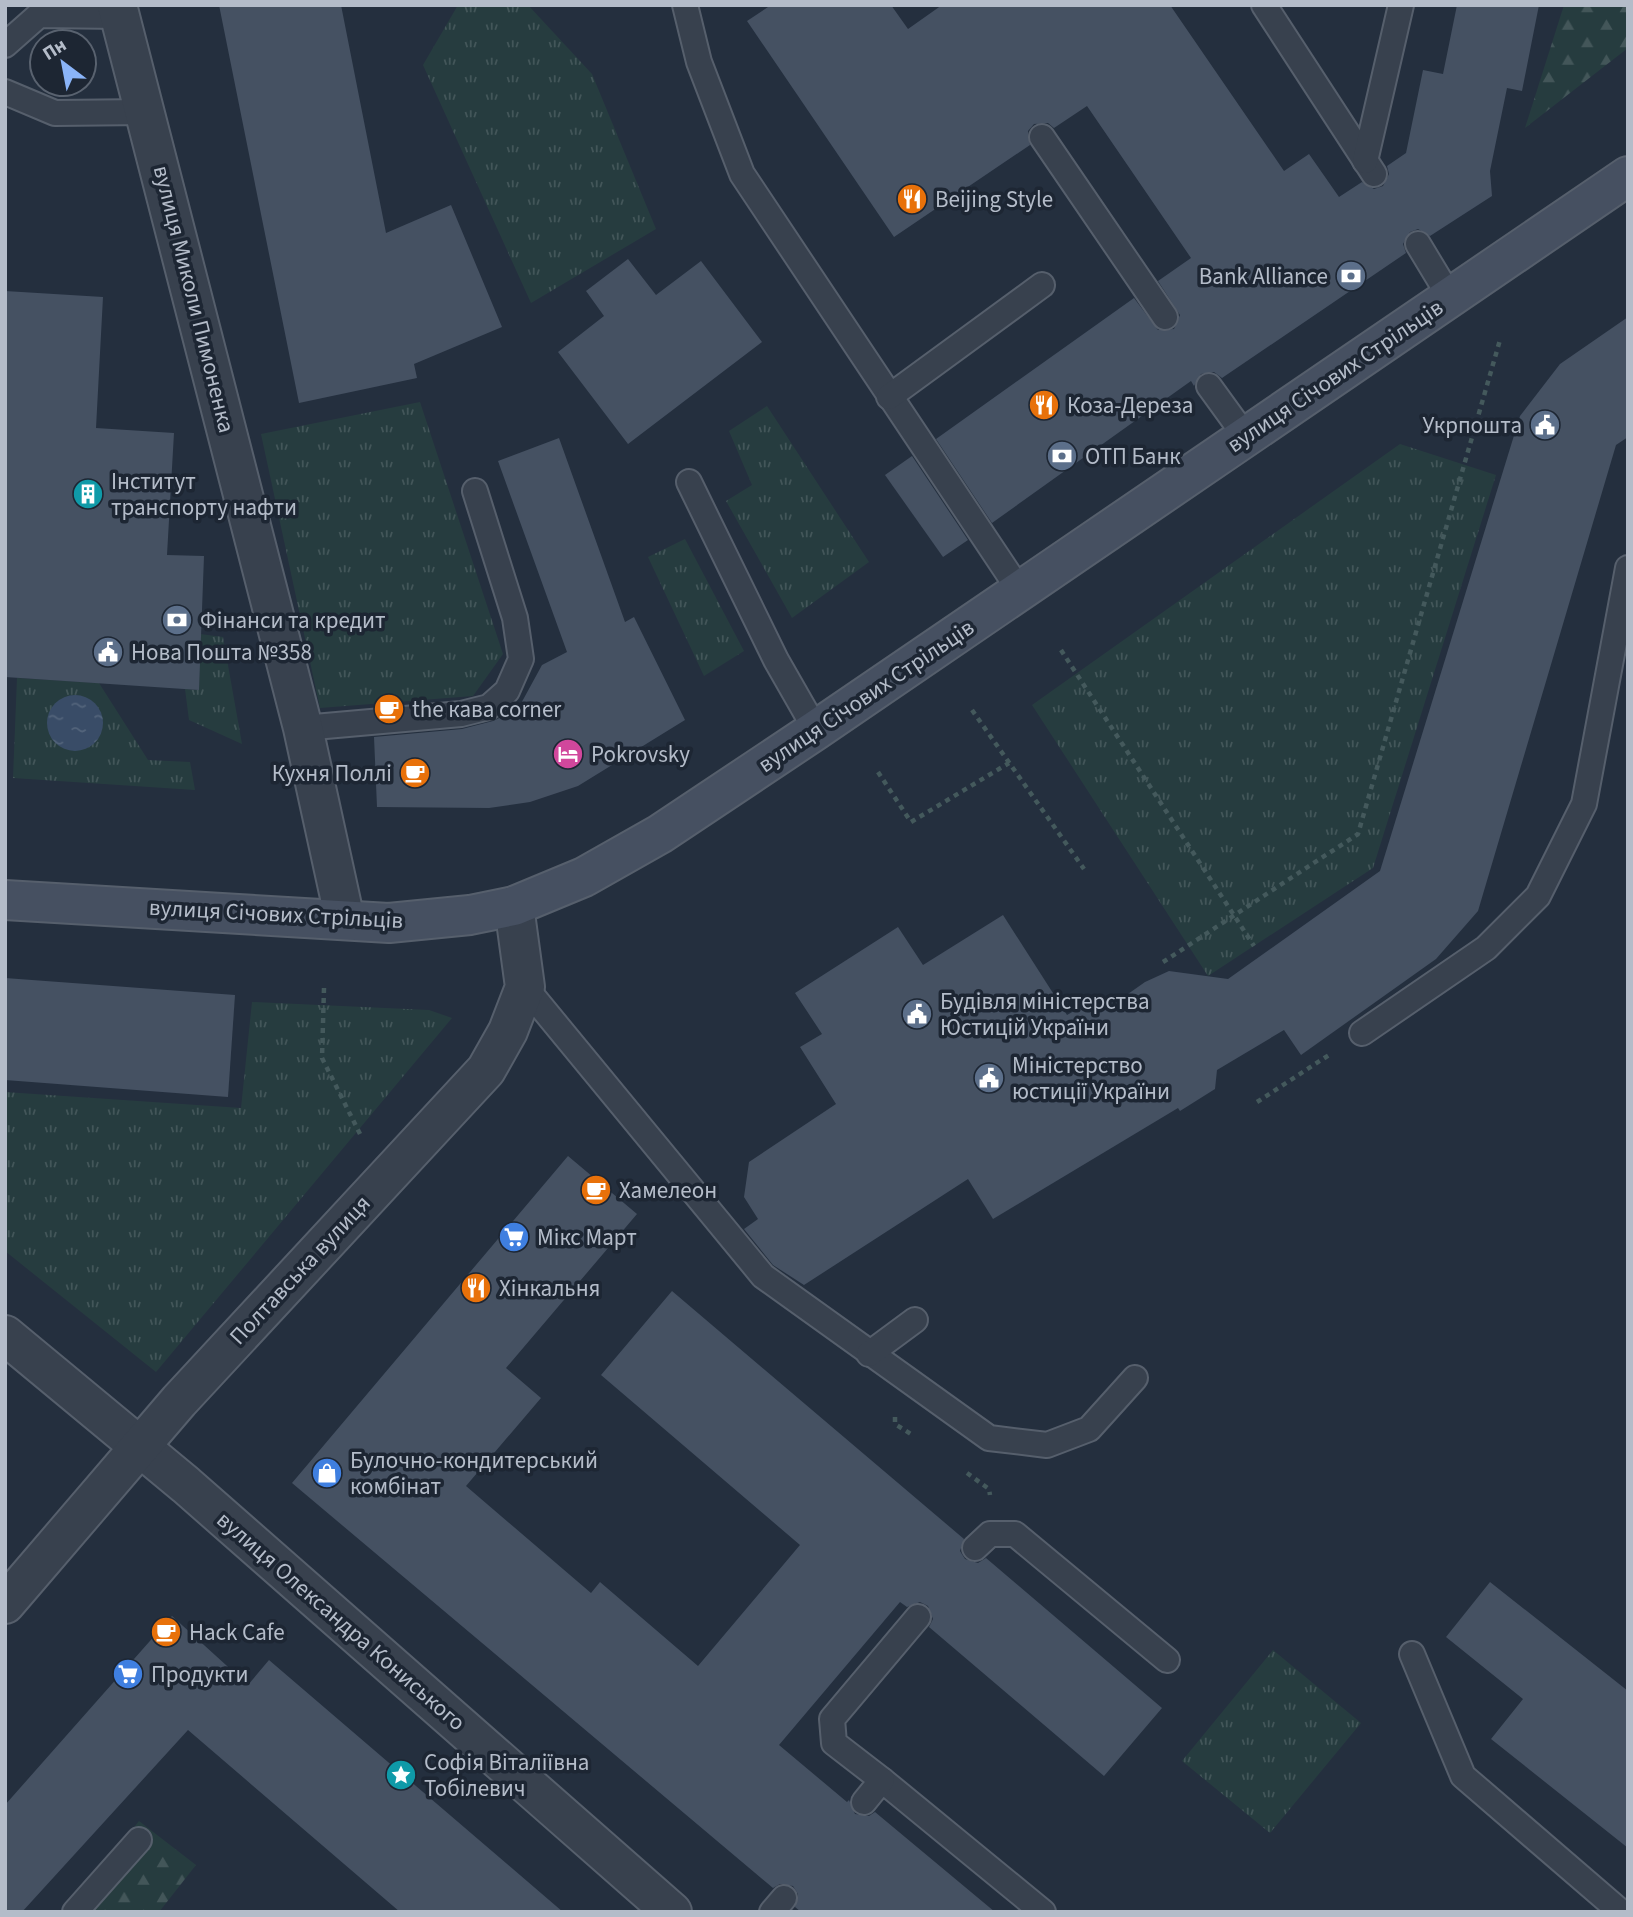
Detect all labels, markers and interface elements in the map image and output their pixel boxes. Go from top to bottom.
north arrow [28,28,98,98]
text: Пн [38,32,72,68]
street label: вулиця Миколи Пимоненка [145,162,243,436]
restaurant icon: Beijing Style [895,182,929,216]
place label: Beijing Style [935,183,1053,216]
bank icon: Bank Alliance [1334,259,1368,293]
place label: Bank Alliance [1199,260,1328,293]
street label: вулиця Січових Стрільців [1220,291,1450,461]
restaurant icon: Коза-Дереза [1027,388,1061,422]
place label: Коза-Дереза [1067,389,1193,422]
public building icon: Укрпошта [1528,408,1562,442]
place label: Укрпошта [1423,409,1522,442]
bank icon: ОТП Банк [1045,439,1079,473]
place label: ОТП Банк [1085,440,1181,473]
place label: Інститут транспорту нафти [111,465,297,524]
building icon: Інститут транспорту нафти [71,477,105,511]
bank icon: Фінанси та кредит [160,603,194,637]
place label: Фінанси та кредит [200,604,386,637]
street label: вулиця Січових Стрільців [751,611,981,781]
public building icon: Нова Пошта №358 [91,635,125,669]
place label: Нова Пошта №358 [131,636,312,669]
cafe icon: the кава corner [372,692,406,726]
place label: the кава corner [412,693,562,726]
hotel icon: Pokrovsky [551,737,585,771]
place label: Pokrovsky [591,738,690,771]
cafe icon: Кухня Поллі [398,756,432,790]
place label: Кухня Поллі [272,757,392,790]
street label: вулиця Січових Стрільців [148,891,404,937]
place label: Будівля міністерства Юстицій України [940,985,1149,1044]
public building icon: Будівля міністерства Юстицій України [900,997,934,1031]
place label: Міністерство юстиції України [1012,1049,1170,1108]
public building icon: Міністерство юстиції України [972,1061,1006,1095]
cafe icon: Хамелеон [579,1173,613,1207]
place label: Хамелеон [619,1174,717,1207]
street label: Полтавська вулиця [222,1188,378,1352]
supermarket icon: Мікс Март [497,1220,531,1254]
place label: Мікс Март [537,1221,637,1254]
restaurant icon: Хінкальня [459,1271,493,1305]
place label: Хінкальня [499,1272,600,1305]
place label: Булочно-кондитерський комбінат [350,1444,598,1503]
shop icon: Булочно-кондитерський комбінат [310,1456,344,1490]
street label: вулиця Олександра Кониського [209,1504,473,1738]
cafe icon: Hack Cafe [149,1615,183,1649]
place label: Hack Cafe [189,1616,285,1649]
supermarket icon: Продукти [111,1657,145,1691]
place label: Продукти [151,1658,249,1691]
place label: Софія Віталіївна Тобілевич [424,1746,589,1805]
place icon: Софія Віталіївна Тобілевич [384,1758,418,1792]

